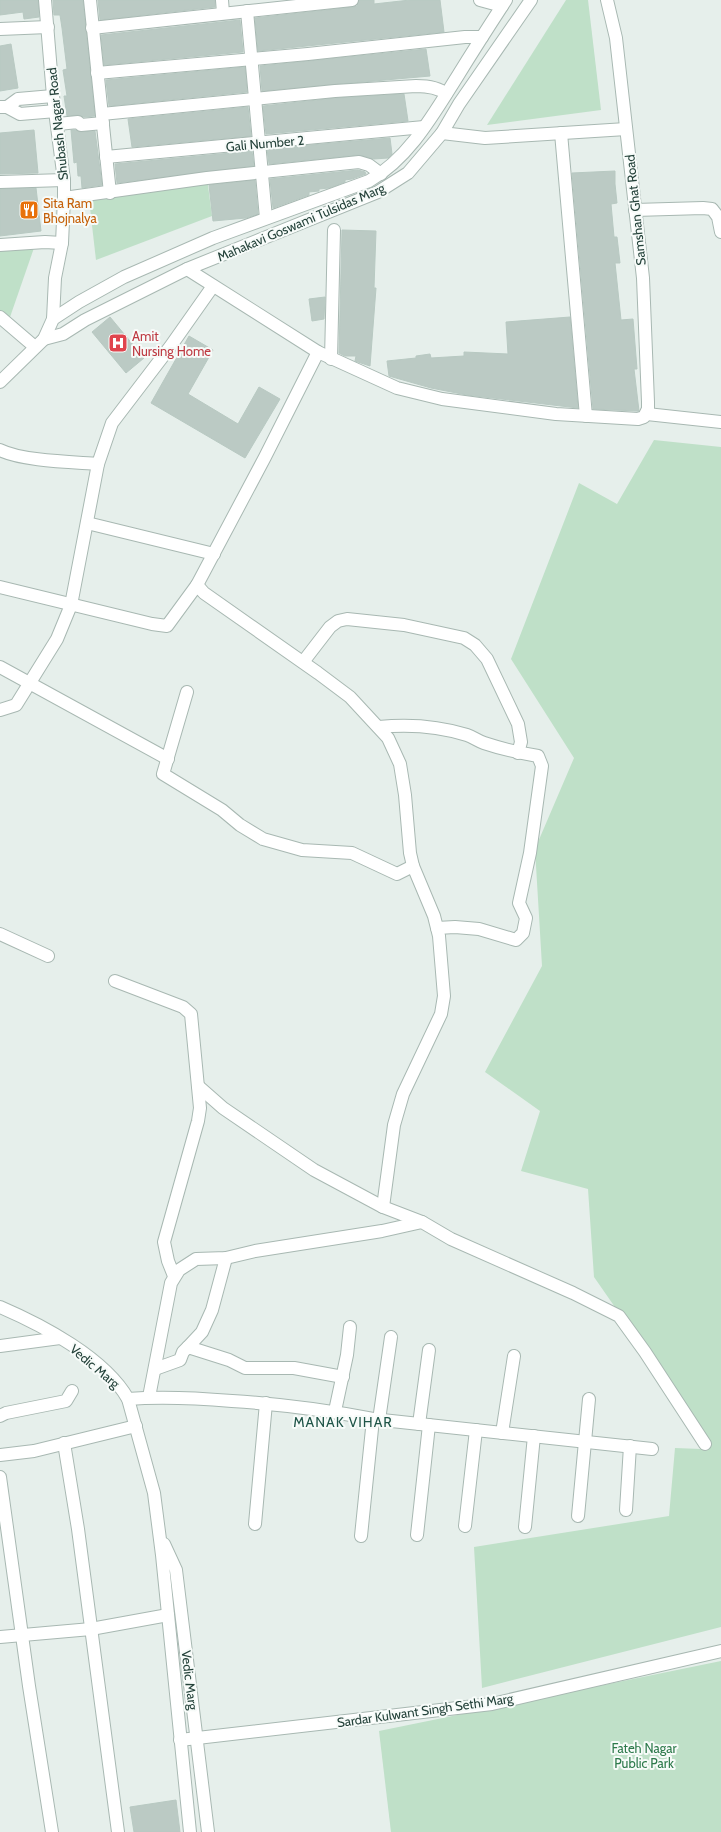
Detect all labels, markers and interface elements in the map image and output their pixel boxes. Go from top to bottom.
street label: Shubash Nagar Road [43,67,71,181]
street label: Gali Number 2 [225,132,305,154]
street label: Samshan Ghat Road [621,154,649,266]
street label: Mahakavi Goswami Tulsidas Marg [215,179,388,265]
place label: Sita Ram Bhojnalya [43,195,98,227]
restaurant icon: Sita Ram Bhojnalya [18,199,40,221]
place label: Amit Nursing Home [132,328,211,359]
hospital icon: Amit Nursing Home [107,332,129,354]
street label: Vedic Marg [67,1341,123,1392]
district label: MANAK VIHAR [293,1413,393,1431]
street label: Vedic Marg [178,1649,202,1711]
street label: Sardar Kulwant Singh Sethi Marg [336,1690,515,1730]
park label: Fateh Nagar Public Park [611,1740,677,1771]

